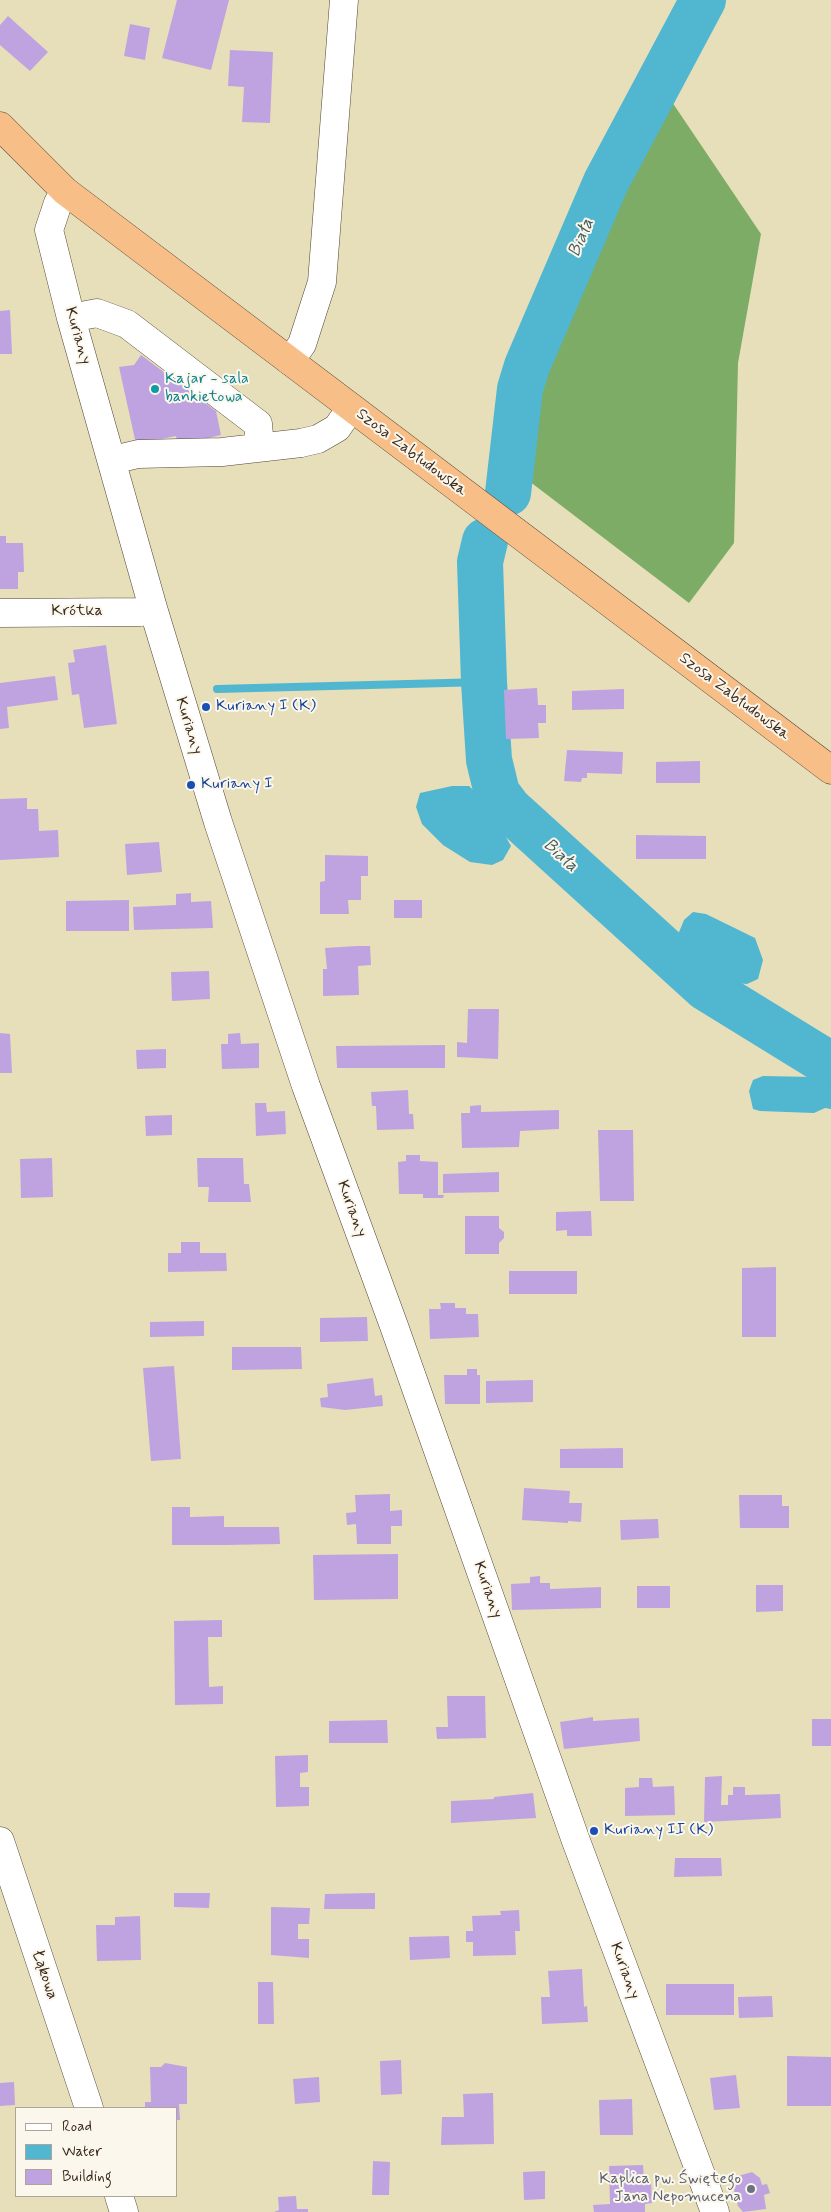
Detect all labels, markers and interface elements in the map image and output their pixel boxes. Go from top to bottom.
water label: Biała [564,216,600,260]
street label: Kuriany [60,305,94,367]
place label: Kajar - sala bankietowa [165,370,249,408]
marker: Kajar - sala bankietowa [149,383,161,395]
street label: Szosa Zabłudowska [352,405,470,501]
street label: Krótka [51,602,103,622]
street label: Szosa Zabłudowska [675,649,793,745]
street label: Kuriany [170,695,206,757]
place label: Kuriany I (K) [216,697,316,717]
marker: Kuriany I (K) [200,701,212,713]
place label: Kuriany I [201,775,273,795]
marker: Kuriany I [185,779,197,791]
water label: Biała [538,835,582,877]
street label: Kuriany [332,1178,370,1240]
street label: Kuriany [468,1559,506,1621]
place label: Kuriany II (K) [604,1821,713,1841]
marker: Kuriany II (K) [588,1825,600,1837]
street label: Kuriany [605,1940,643,2002]
street label: Łąkowa [27,1948,61,2002]
legend [15,2107,178,2197]
text: Road [62,2117,92,2137]
text: Water [62,2142,102,2162]
text: Building [62,2167,112,2187]
place label: Kaplica pw. Świętego Jana Nepomucena [599,2170,741,2208]
marker: Kaplica pw. Świętego Jana Nepomucena [745,2183,757,2195]

